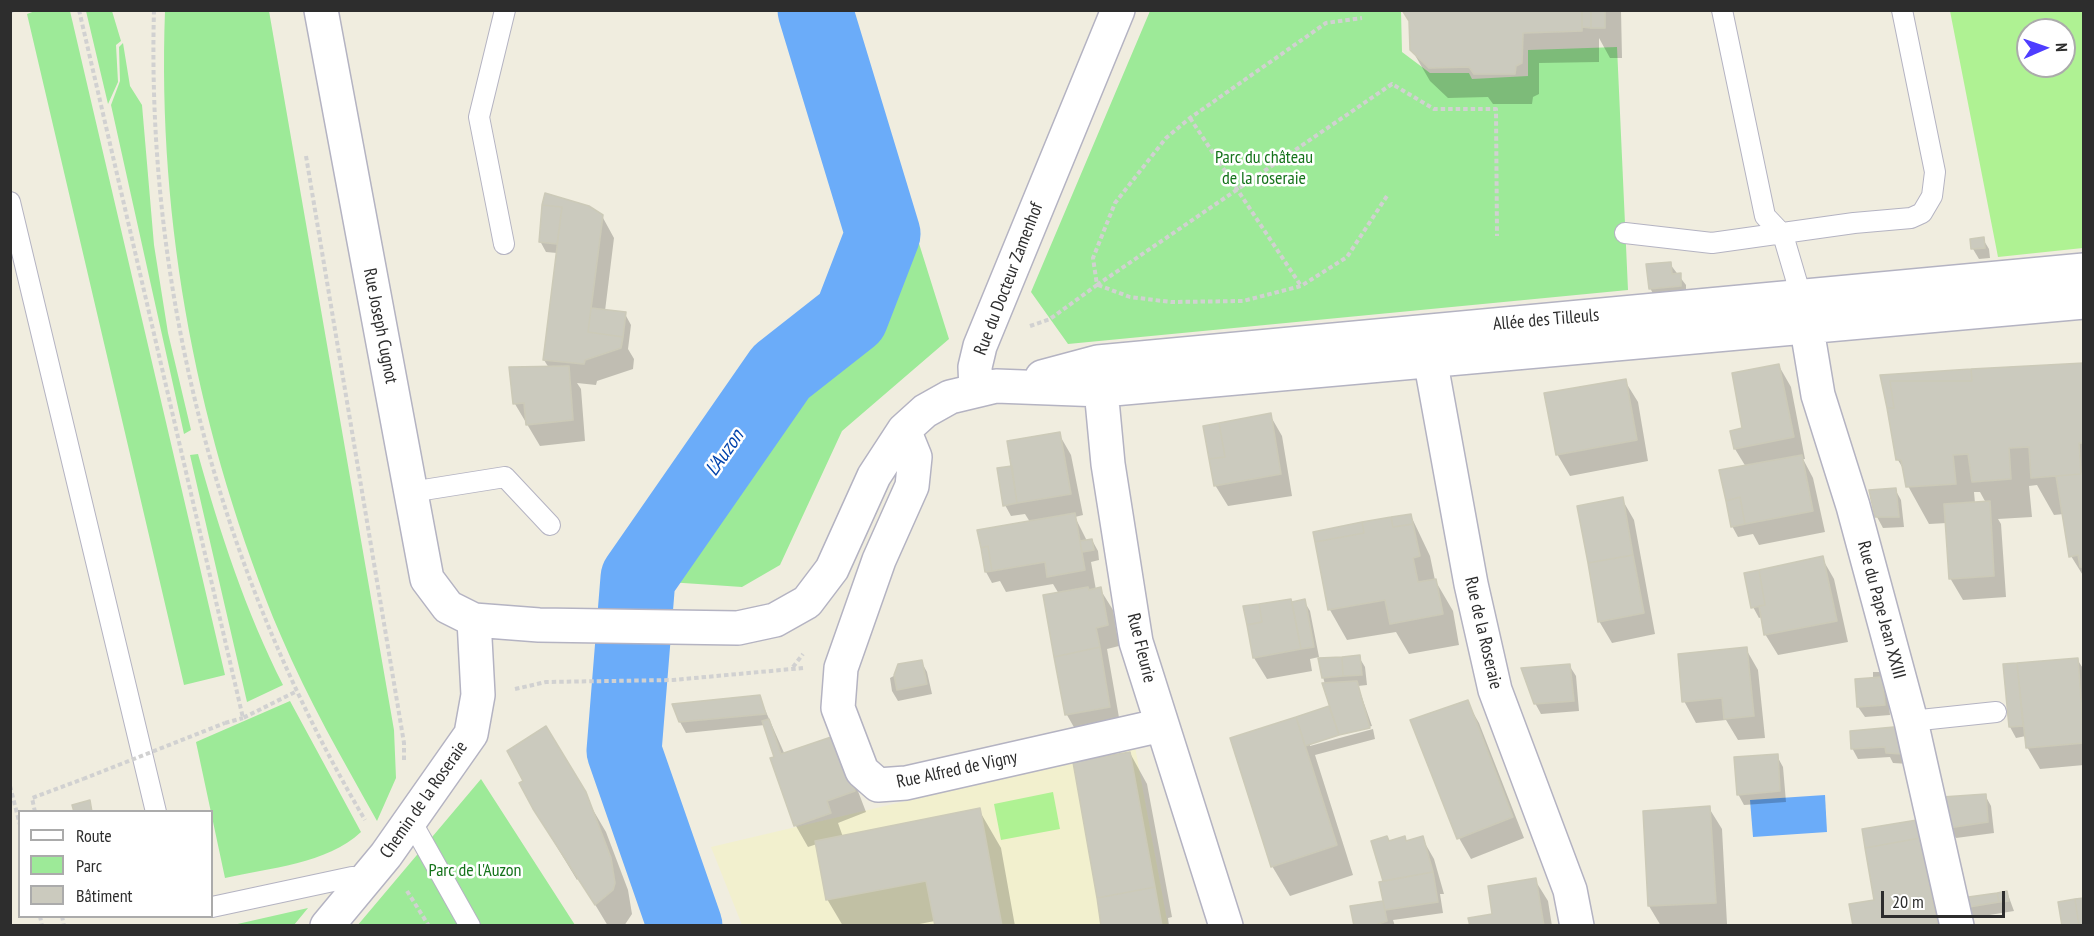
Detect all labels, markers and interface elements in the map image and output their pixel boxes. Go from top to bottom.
north arrow [2016,18,2076,78]
text: N [2052,43,2072,52]
park label: Parc du château de la roseraie [1215,147,1313,190]
street label: Rue du Docteur Zamenhof [970,200,1048,358]
street label: Rue Joseph Cugnot [358,266,402,386]
street label: Allée des Tilleuls [1492,305,1600,335]
water label: L'Auzon [701,425,749,481]
street label: Rue du Pape Jean XXIII [1852,539,1910,681]
street label: Rue de la Roseraie [1460,575,1506,691]
street label: Rue Fleurie [1122,611,1160,685]
street label: Chemin de la Roseraie [376,737,472,863]
street label: Rue Alfred de Vigny [895,747,1019,793]
legend [18,810,213,918]
text: Route [76,824,112,847]
text: Parc [76,854,102,877]
park label: Parc de l'Auzon [429,860,521,882]
scale bar [1884,879,2008,917]
text: Bâtiment [76,884,133,907]
text: 20 m [1892,890,1924,913]

